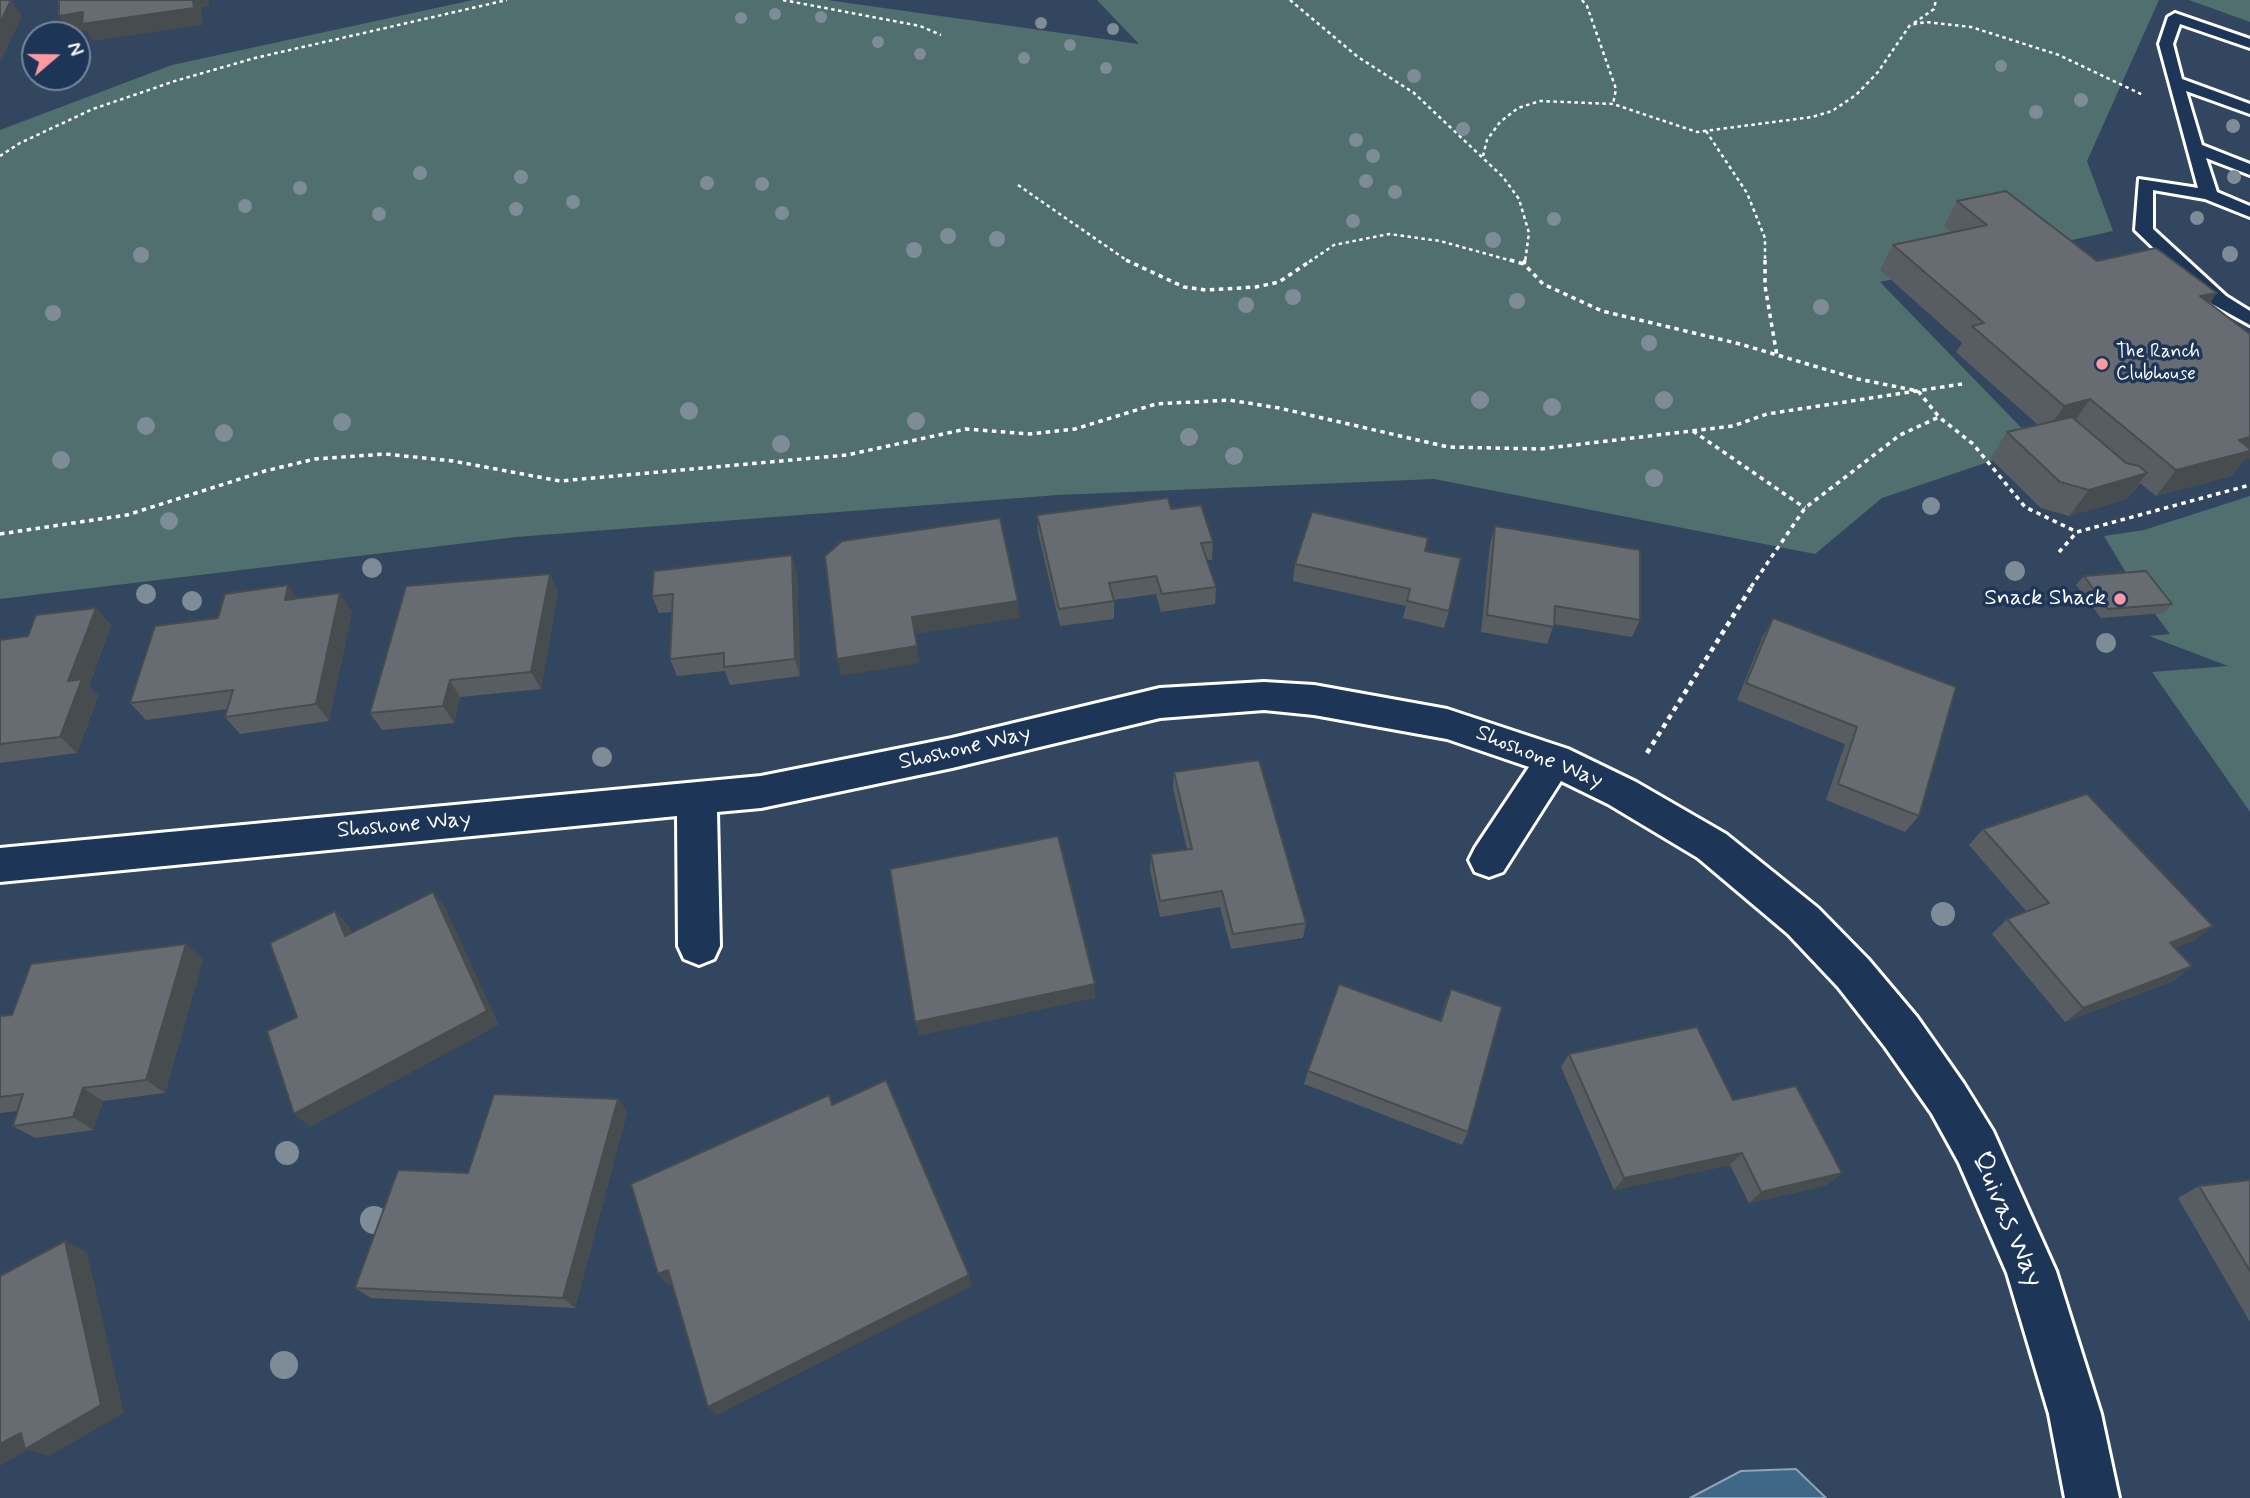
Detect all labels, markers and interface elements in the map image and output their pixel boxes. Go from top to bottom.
north arrow [21,21,91,91]
text: N [60,39,88,60]
place label: The Ranch Clubhouse [2116,342,2200,386]
marker: The Ranch Clubhouse [2094,356,2110,372]
place label: Snack Shack [1984,585,2106,613]
marker: Snack Shack [2112,591,2128,607]
street label: Shoshone Way [896,720,1034,778]
street label: Shoshone Way [1471,720,1607,796]
street label: Shoshone Way [336,806,472,846]
street label: Quivas Way [1962,1147,2050,1293]

